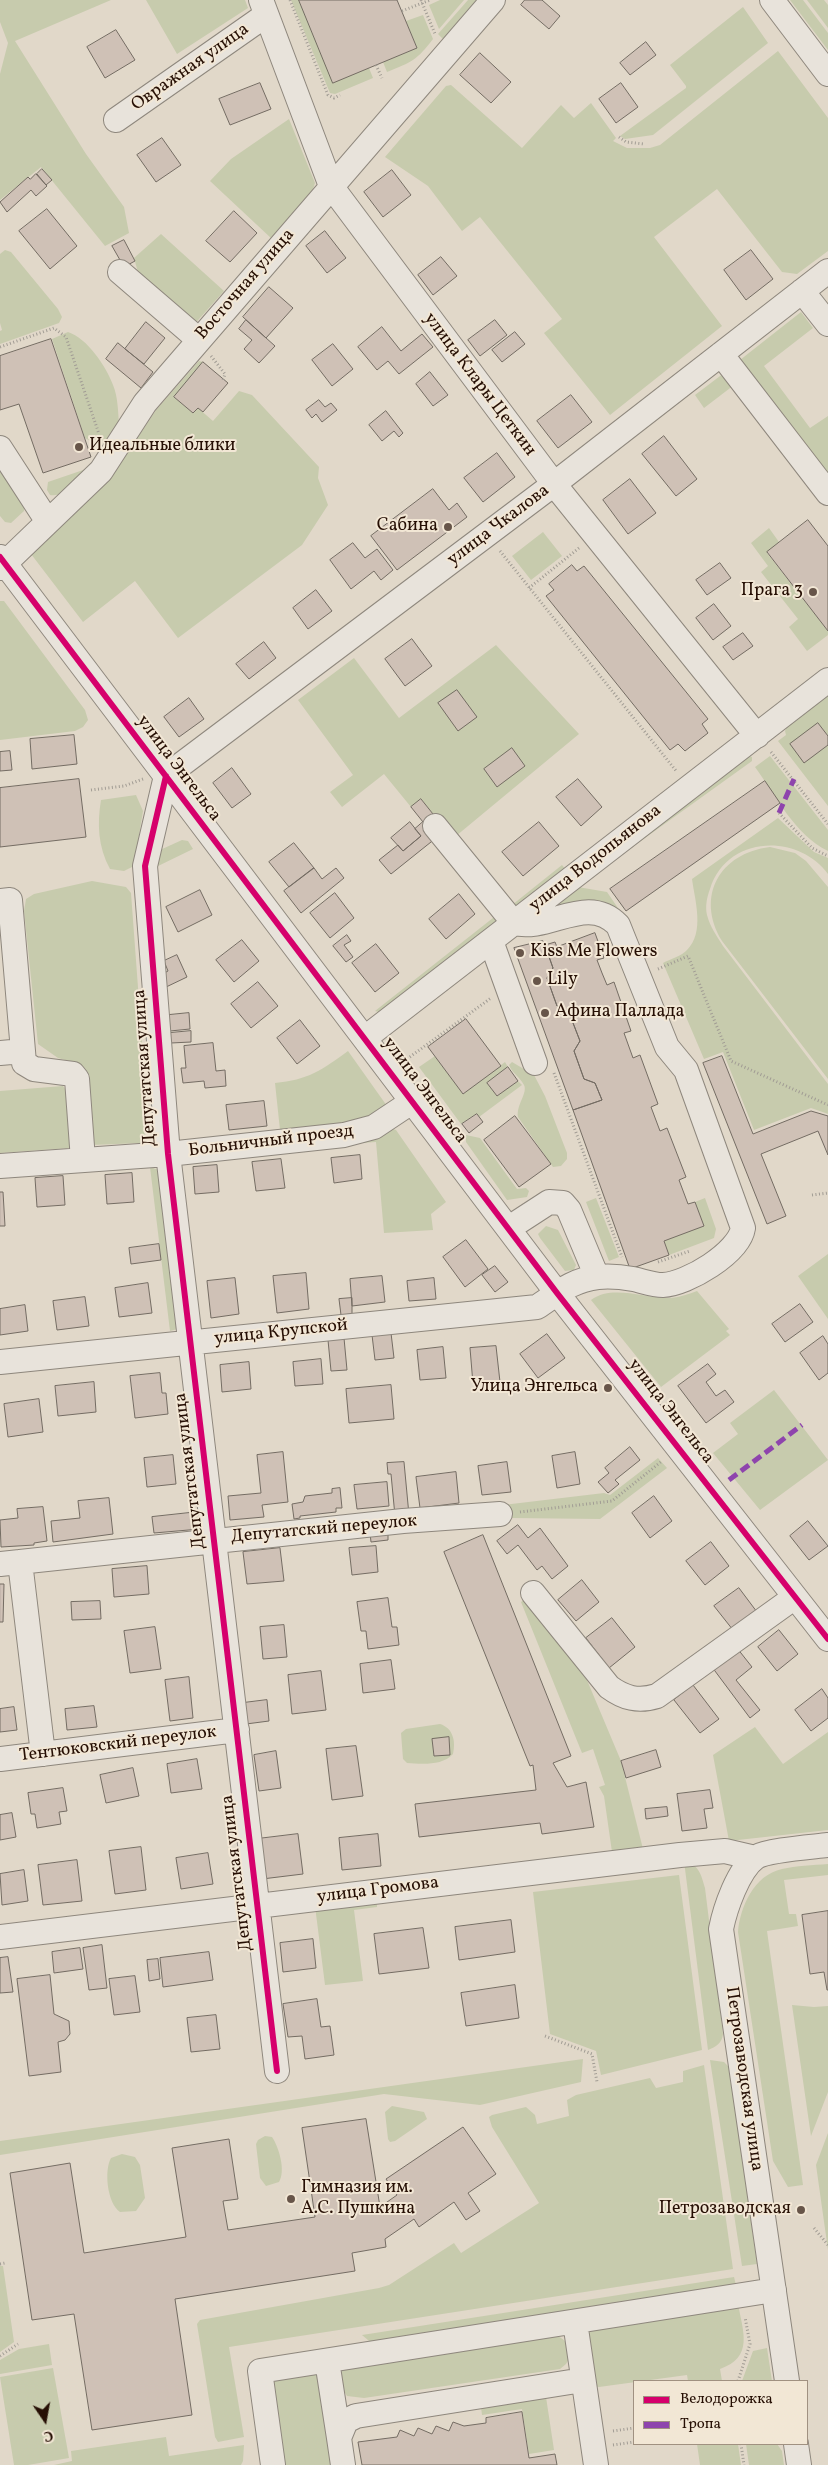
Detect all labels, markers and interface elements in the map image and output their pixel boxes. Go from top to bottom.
street label: Овражная улица [128,19,254,117]
street label: Восточная улица [192,225,300,345]
street label: улица Клары Цеткин [418,309,540,461]
place label: Идеальные блики [89,436,235,458]
marker: Идеальные блики [73,441,85,453]
street label: улица Чкалова [444,481,554,571]
place label: Сабина [377,516,438,538]
marker: Сабина [442,521,454,533]
place label: Прага 3 [741,581,803,603]
marker: Прага 3 [807,586,819,598]
street label: улица Энгельса [131,712,225,826]
street label: улица Водопьянова [526,801,666,917]
place label: Kiss Me Flowers [530,942,658,964]
marker: Kiss Me Flowers [514,947,526,959]
place label: Lily [547,970,578,992]
marker: Lily [531,975,543,987]
street label: Депутатская улица [130,989,162,1147]
place label: Афина Паллада [555,1002,684,1024]
marker: Афина Паллада [539,1007,551,1019]
street label: улица Энгельса [377,1034,471,1148]
street label: Больничный проезд [187,1121,355,1163]
street label: улица Крупской [213,1315,349,1351]
street label: улица Энгельса [622,1355,718,1469]
place label: Улица Энгельса [471,1377,598,1399]
marker: Улица Энгельса [602,1382,614,1394]
street label: Депутатская улица [171,1391,211,1551]
street label: Депутатский переулок [230,1511,418,1549]
street label: Тентюковский переулок [18,1722,218,1768]
street label: Депутатская улица [218,1793,258,1953]
street label: улица Громова [316,1873,440,1909]
street label: Петрозаводская улица [719,1985,767,2173]
place label: Гимназия им. А.С. Пушкина [301,2178,415,2220]
marker: Гимназия им. А.С. Пушкина [285,2193,297,2205]
place label: Петрозаводская [659,2199,791,2221]
marker: Петрозаводская [795,2204,807,2216]
legend [633,2380,808,2445]
text: Велодорожка [680,2389,773,2410]
north arrow [20,2395,70,2445]
text: Тропа [680,2414,721,2435]
text: С [42,2425,55,2445]

